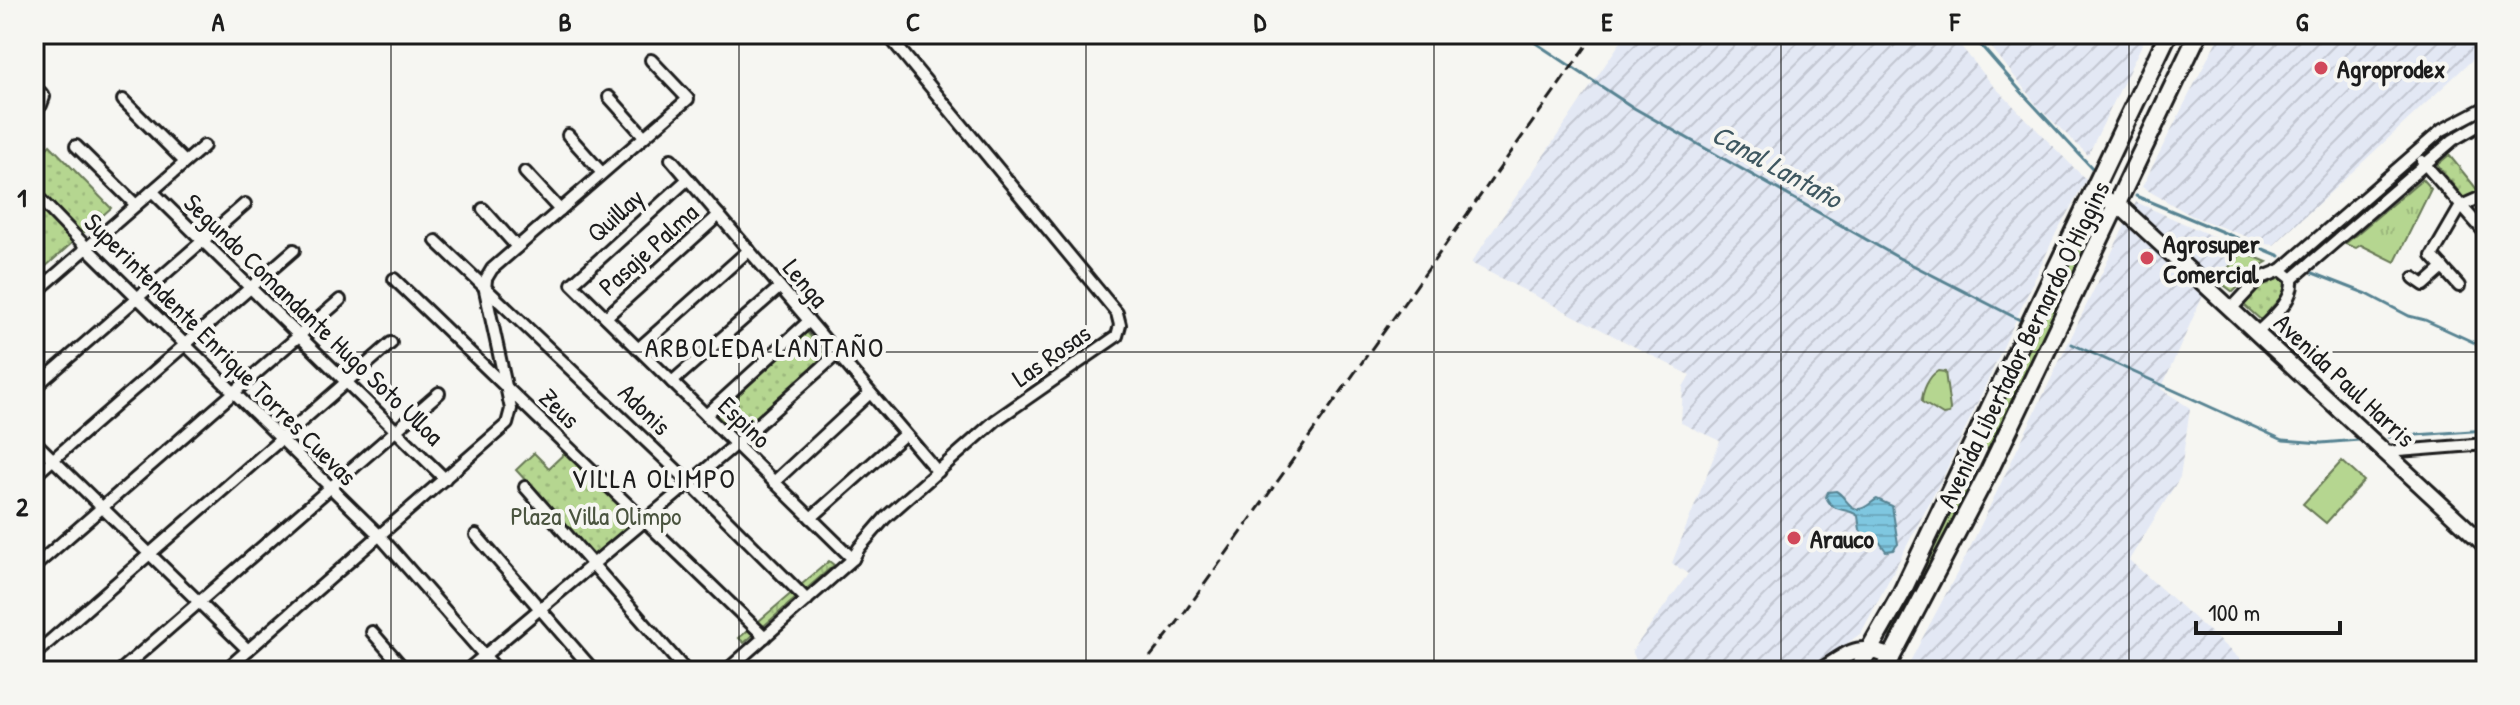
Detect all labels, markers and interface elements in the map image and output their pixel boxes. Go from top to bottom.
text: A [212,4,225,39]
text: B [558,4,572,39]
text: C [906,4,920,39]
text: D [1254,4,1267,39]
text: E [1601,4,1613,39]
text: F [1949,4,1961,39]
text: G [2296,4,2309,39]
place label: Agroprodex [2337,51,2446,87]
marker: Agroprodex [2312,59,2330,77]
water label: Canal Lantaño [1705,115,1850,218]
street label: Avenida Libertador Bernardo O'Higgins [1929,175,2117,513]
text: 1 [17,180,27,215]
street label: Quillay [579,180,651,250]
street label: Segundo Comandante Hugo Soto Ulloa [176,185,452,453]
street label: Pasaje Palma [591,195,705,303]
street label: Superintendente Enrique Torres Cuevas [77,205,365,493]
place label: Agrosuper Comercial [2163,226,2261,291]
marker: Agrosuper Comercial [2138,249,2156,267]
street label: Lenga [775,251,837,315]
street label: Avenida Paul Harris [2267,305,2423,455]
street label: Las Rosas [1005,315,1097,395]
district label: ARBOLEDA LANTAÑO [645,328,885,366]
street label: Adonis [611,375,679,443]
street label: Zeus [532,380,588,436]
street label: Espino [711,388,779,456]
district label: VILLA OLIMPO [571,459,737,497]
text: 2 [16,489,29,524]
park label: Plaza Villa Olimpo [510,498,682,533]
place label: Arauco [1810,521,1874,556]
marker: Arauco [1785,529,1803,547]
scale bar [2196,585,2340,635]
text: 100 m [2208,596,2260,628]

